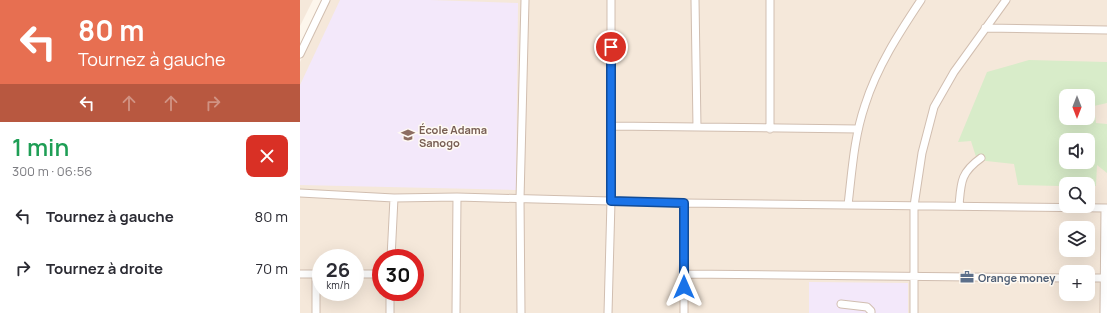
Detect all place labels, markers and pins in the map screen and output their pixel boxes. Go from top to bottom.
pin [594,30,628,64]
place label: École Adama Sanogo [419,122,487,150]
school or university icon: École Adama Sanogo [400,127,416,143]
office icon: Orange money [959,269,975,285]
place label: Orange money [978,270,1056,285]

